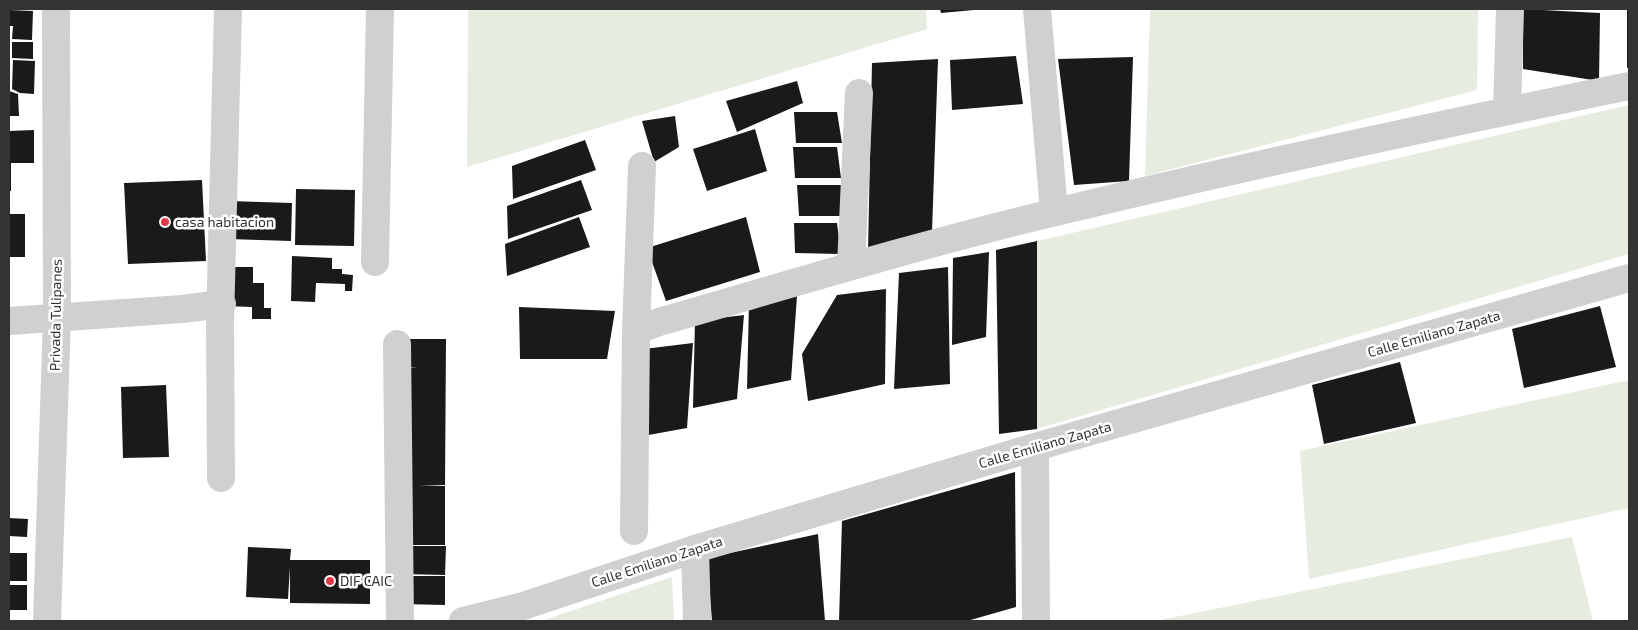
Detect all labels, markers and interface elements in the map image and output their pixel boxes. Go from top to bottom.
place label: casa habitacion [175,214,274,230]
marker: casa habitacion [159,216,171,228]
street label: Privada Tulipanes [47,259,65,371]
street label: Calle Emiliano Zapata [1366,307,1502,361]
street label: Calle Emiliano Zapata [977,418,1113,472]
street label: Calle Emiliano Zapata [589,533,725,591]
place label: DIF CAIC [340,573,392,589]
marker: DIF CAIC [324,575,336,587]

